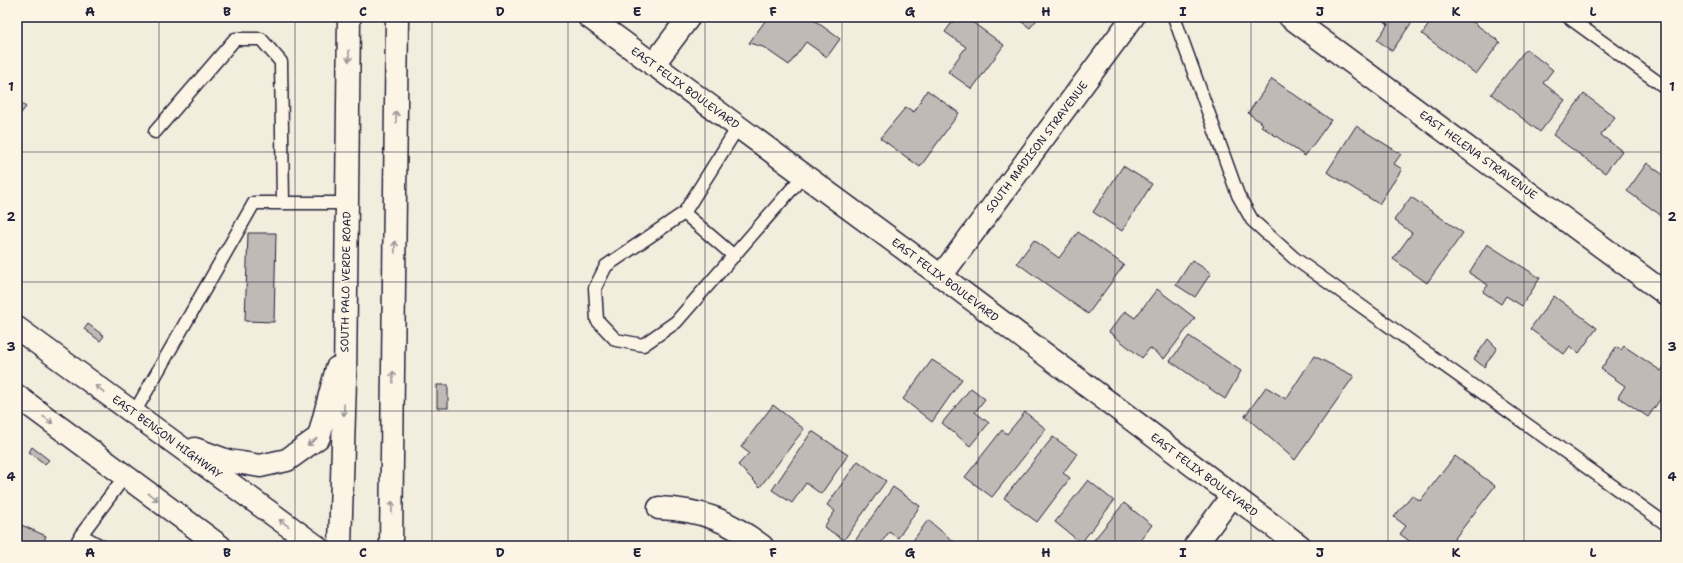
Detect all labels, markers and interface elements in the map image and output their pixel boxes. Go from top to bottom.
text: A [85,3,95,20]
text: B [223,3,231,20]
text: C [359,3,367,20]
text: D [495,3,505,20]
text: E [633,3,642,20]
text: F [769,3,777,20]
text: G [905,3,916,20]
text: H [1041,3,1051,20]
text: I [1179,3,1187,20]
text: J [1316,3,1324,20]
text: K [1452,3,1461,20]
text: L [1589,3,1597,20]
street label: EAST FELIX BOULEVARD [628,44,742,132]
one-way arrow [345,49,352,62]
text: 1 [8,78,14,95]
street label: SOUTH MADISON STRAVENUE [983,78,1091,216]
text: 1 [1669,78,1675,95]
street label: EAST HELENA STRAVENUE [1416,107,1540,203]
one-way arrow [392,111,400,124]
text: 2 [6,208,16,225]
text: 2 [1667,208,1677,225]
street label: SOUTH PALO VERDE ROAD [337,211,355,353]
street label: EAST FELIX BOULEVARD [888,235,1002,325]
one-way arrow [391,241,399,254]
text: 3 [6,338,16,355]
text: 3 [1667,338,1677,355]
one-way arrow [389,371,397,384]
one-way arrow [95,384,106,393]
street label: EAST BENSON HIGHWAY [109,392,225,482]
one-way arrow [340,403,348,416]
one-way arrow [43,415,54,424]
street label: EAST FELIX BOULEVARD [1147,430,1261,520]
one-way arrow [306,437,317,446]
text: 4 [6,468,16,485]
text: 4 [1667,468,1677,485]
one-way arrow [147,493,158,501]
one-way arrow [388,501,396,514]
one-way arrow [279,519,290,527]
text: A [85,544,95,561]
text: B [223,544,231,561]
text: C [359,544,367,561]
text: D [495,544,505,561]
text: E [633,544,642,561]
text: F [769,544,777,561]
text: G [905,544,916,561]
text: H [1041,544,1051,561]
text: I [1179,544,1187,561]
text: J [1316,544,1324,561]
text: K [1452,544,1461,561]
text: L [1589,544,1597,561]

